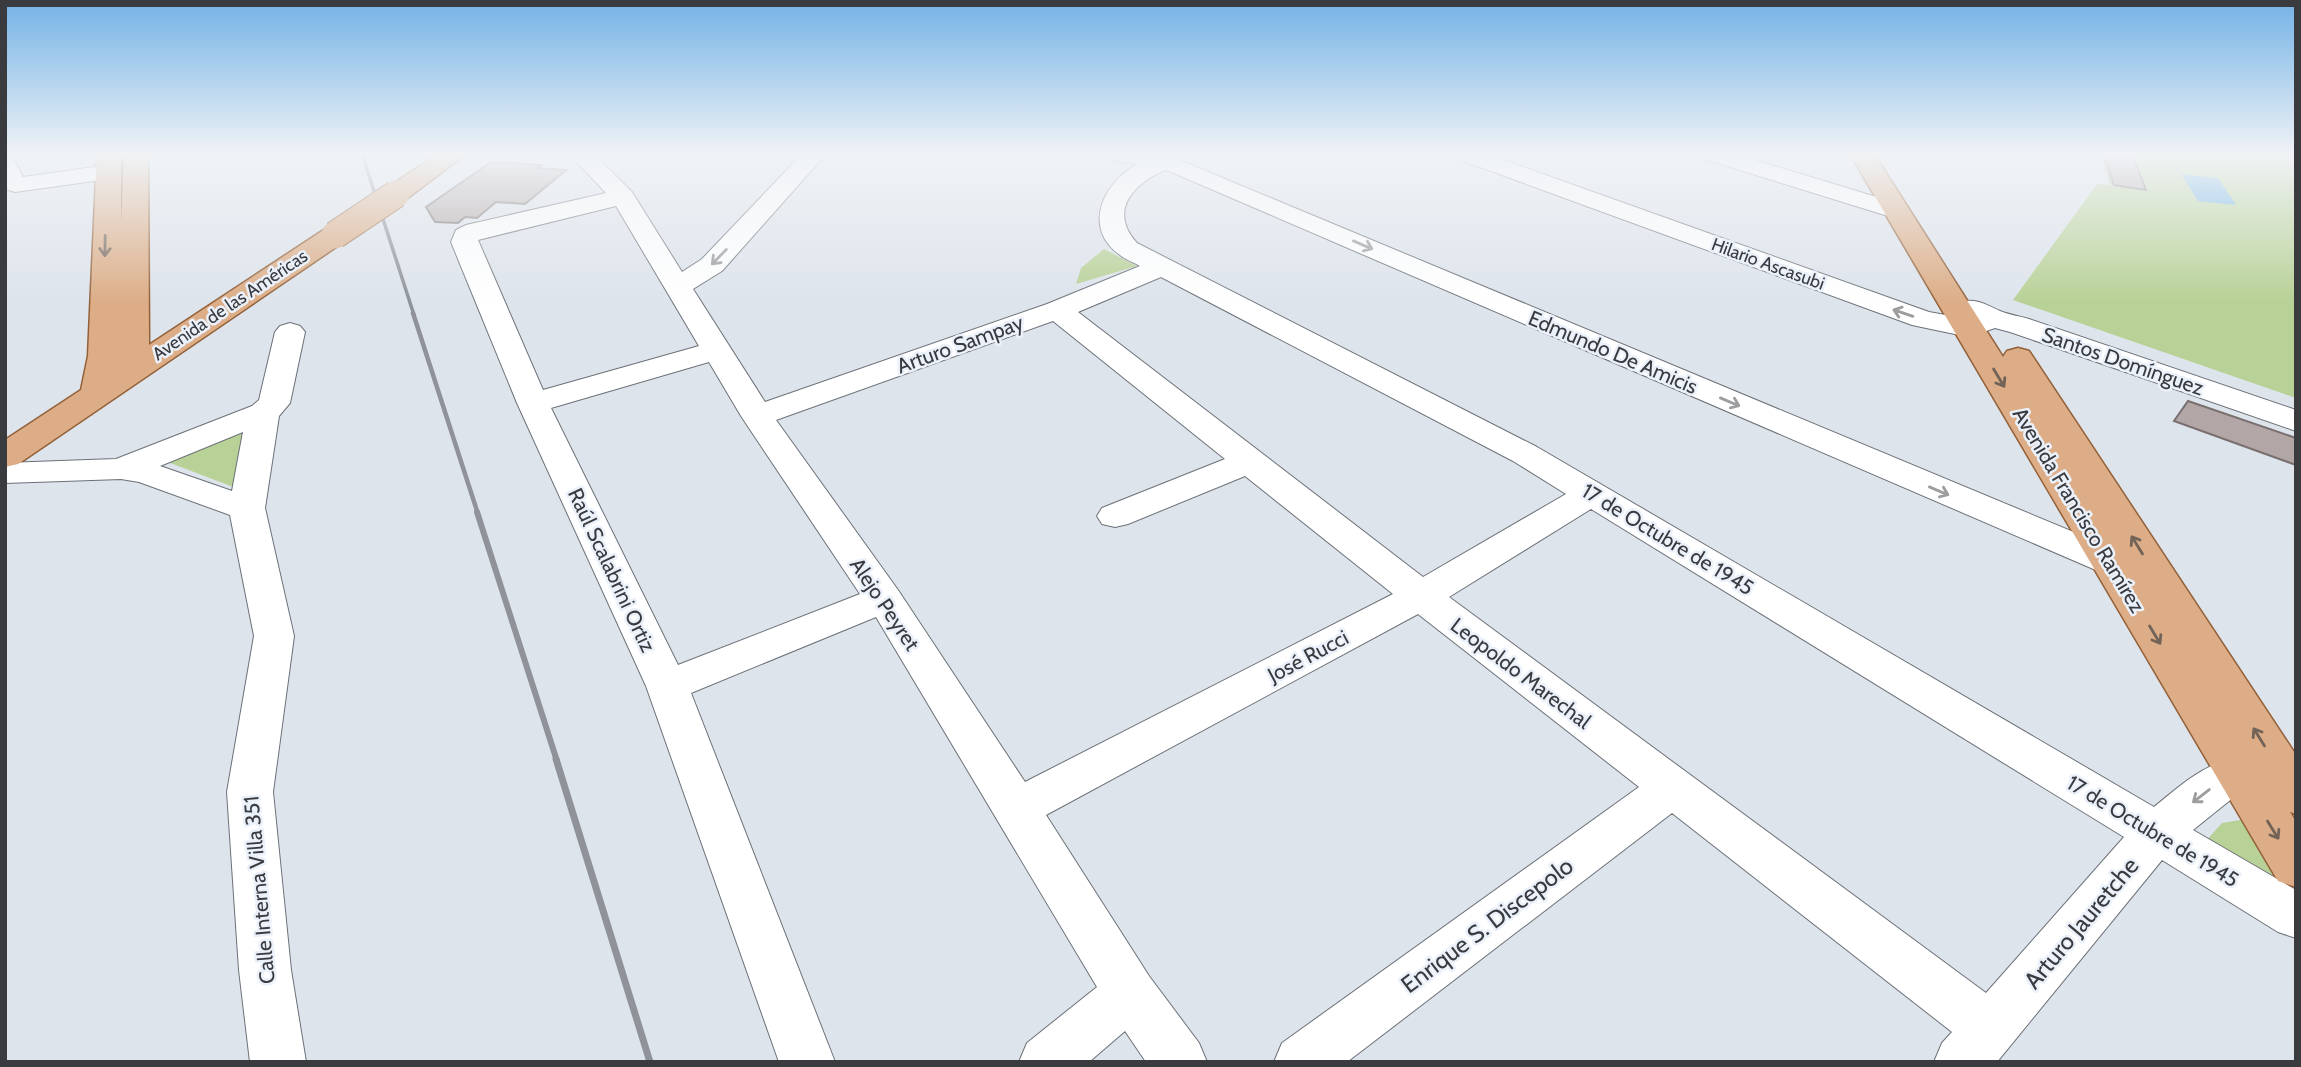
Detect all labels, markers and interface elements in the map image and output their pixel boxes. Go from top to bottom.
street label: Hilario Ascasubi [1708,233,1828,295]
one-way arrow [99,235,112,258]
one-way arrow [1352,240,1373,253]
street label: Avenida de las Américas [148,245,312,365]
one-way arrow [710,249,727,266]
street label: Edmundo De Amicis [1525,305,1702,399]
one-way arrow [1892,305,1914,318]
street label: Arturo Sampay [893,309,1027,378]
street label: Santos Domínguez [2039,322,2207,400]
one-way arrow [1993,367,2007,387]
one-way arrow [1719,396,1740,409]
street label: Avenida Francisco Ramírez [2008,403,2150,617]
street label: 17 de Octubre de 1945 [1578,478,1758,600]
street label: Raúl Scalabrini Ortiz [563,484,661,656]
one-way arrow [1928,485,1950,498]
one-way arrow [2129,536,2144,555]
street label: Alejo Peyret [844,553,925,656]
street label: Leopoldo Marechal [1446,612,1596,734]
street label: José Rucci [1263,624,1353,688]
one-way arrow [2149,625,2163,645]
one-way arrow [2251,728,2266,747]
street label: 17 de Octubre de 1945 [2063,770,2243,892]
one-way arrow [2192,789,2210,804]
street label: Calle Interna Villa 351 [238,795,280,985]
one-way arrow [2267,819,2281,839]
street label: Enrique S. Discepolo [1395,851,1579,999]
street label: Arturo Jauretche [2018,851,2144,995]

